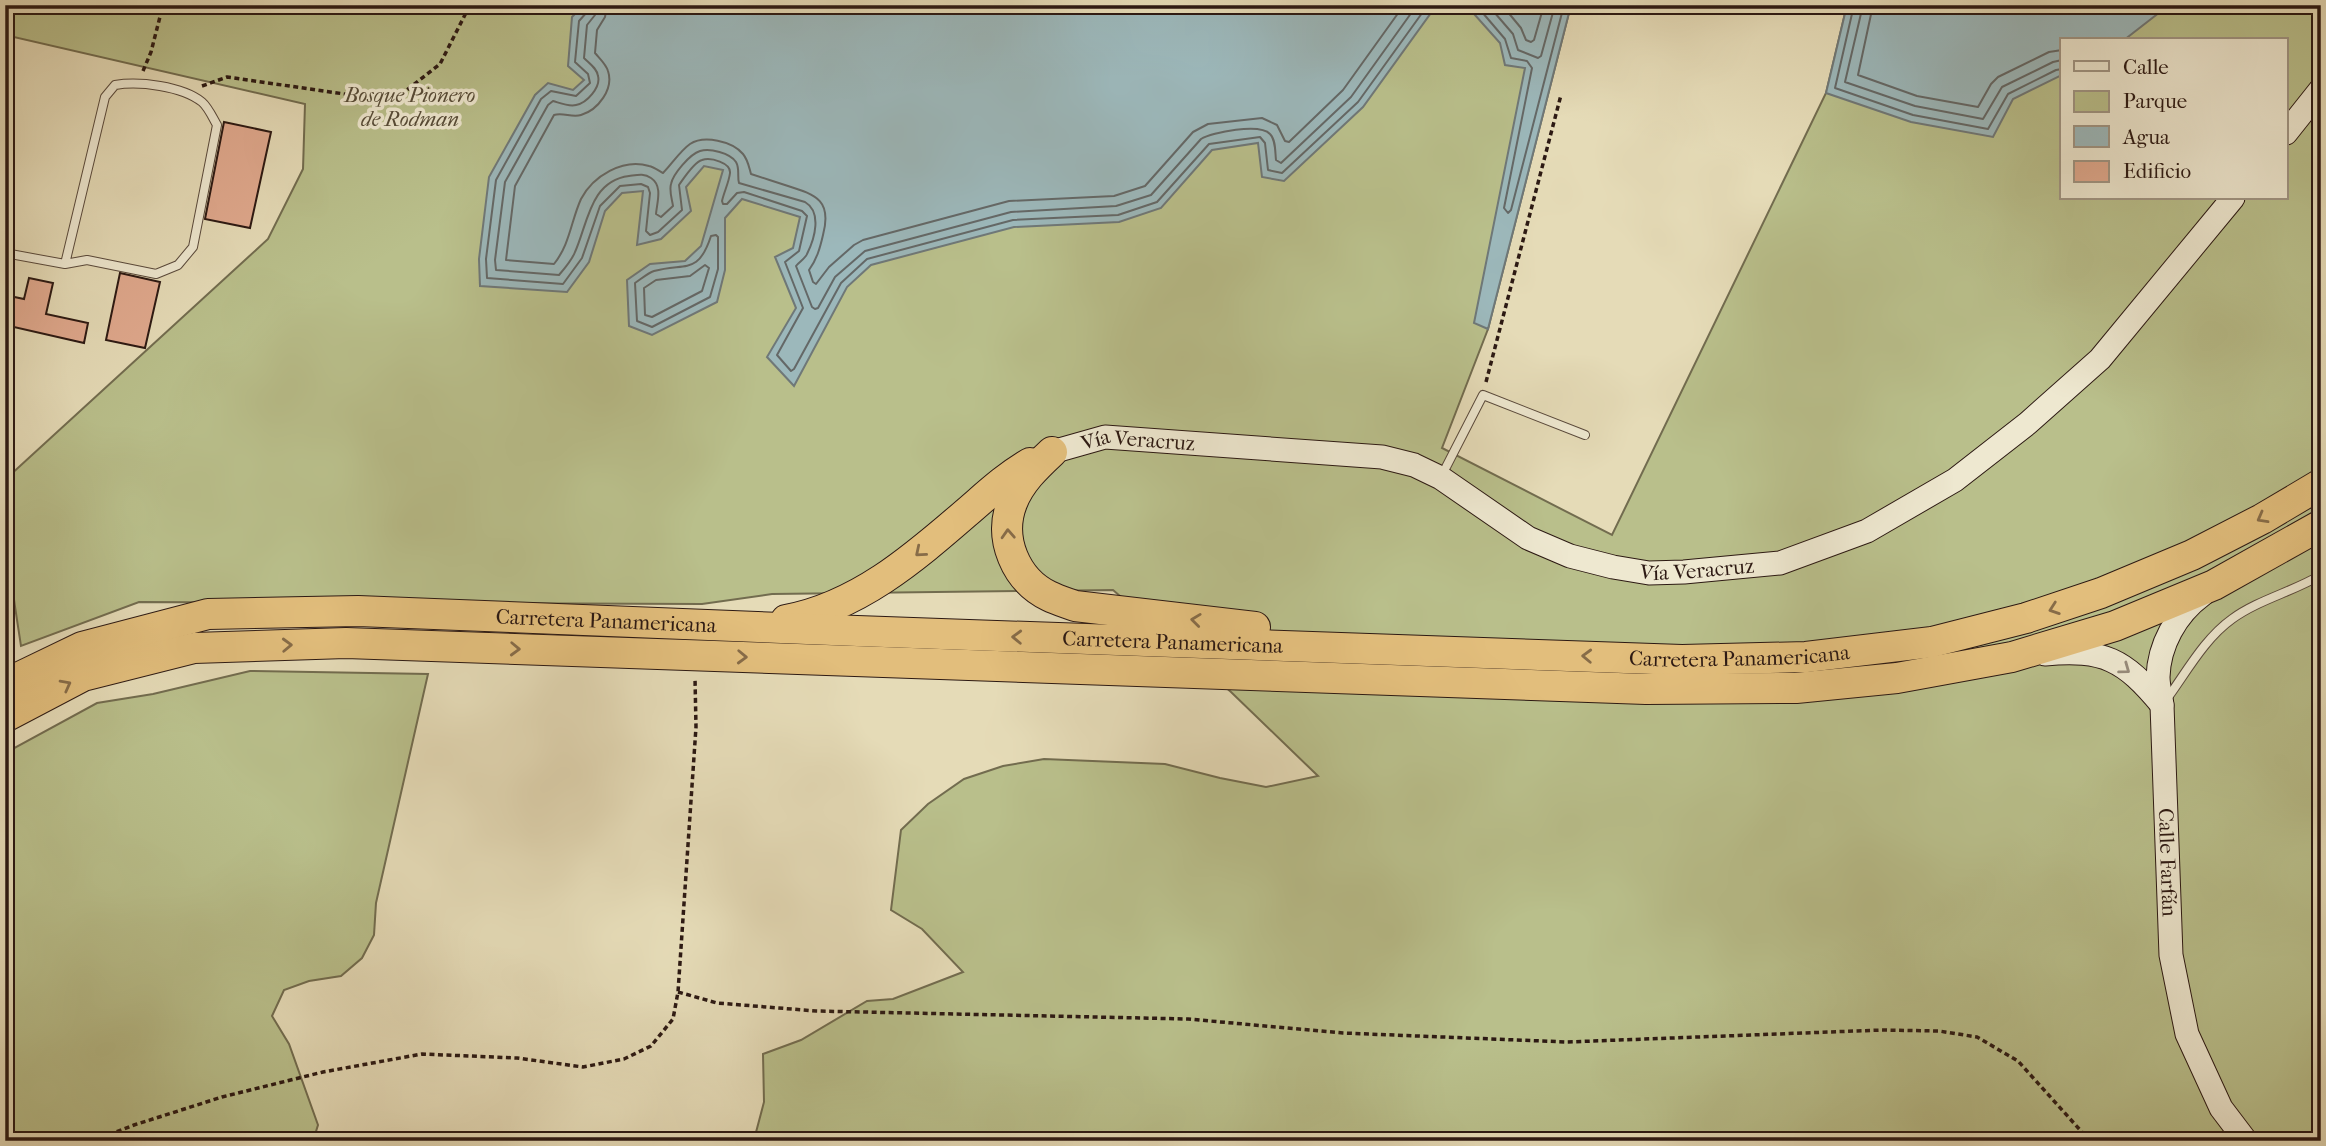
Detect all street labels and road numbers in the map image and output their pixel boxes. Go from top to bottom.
street label: Vía Veracruz [1077,424,1196,455]
street label: Vía Veracruz [1637,553,1755,586]
street label: Carretera Panamericana [495,605,717,637]
street label: Carretera Panamericana [1062,626,1284,658]
street label: Carretera Panamericana [1629,640,1851,672]
street label: Calle Farfán [2154,808,2182,917]

